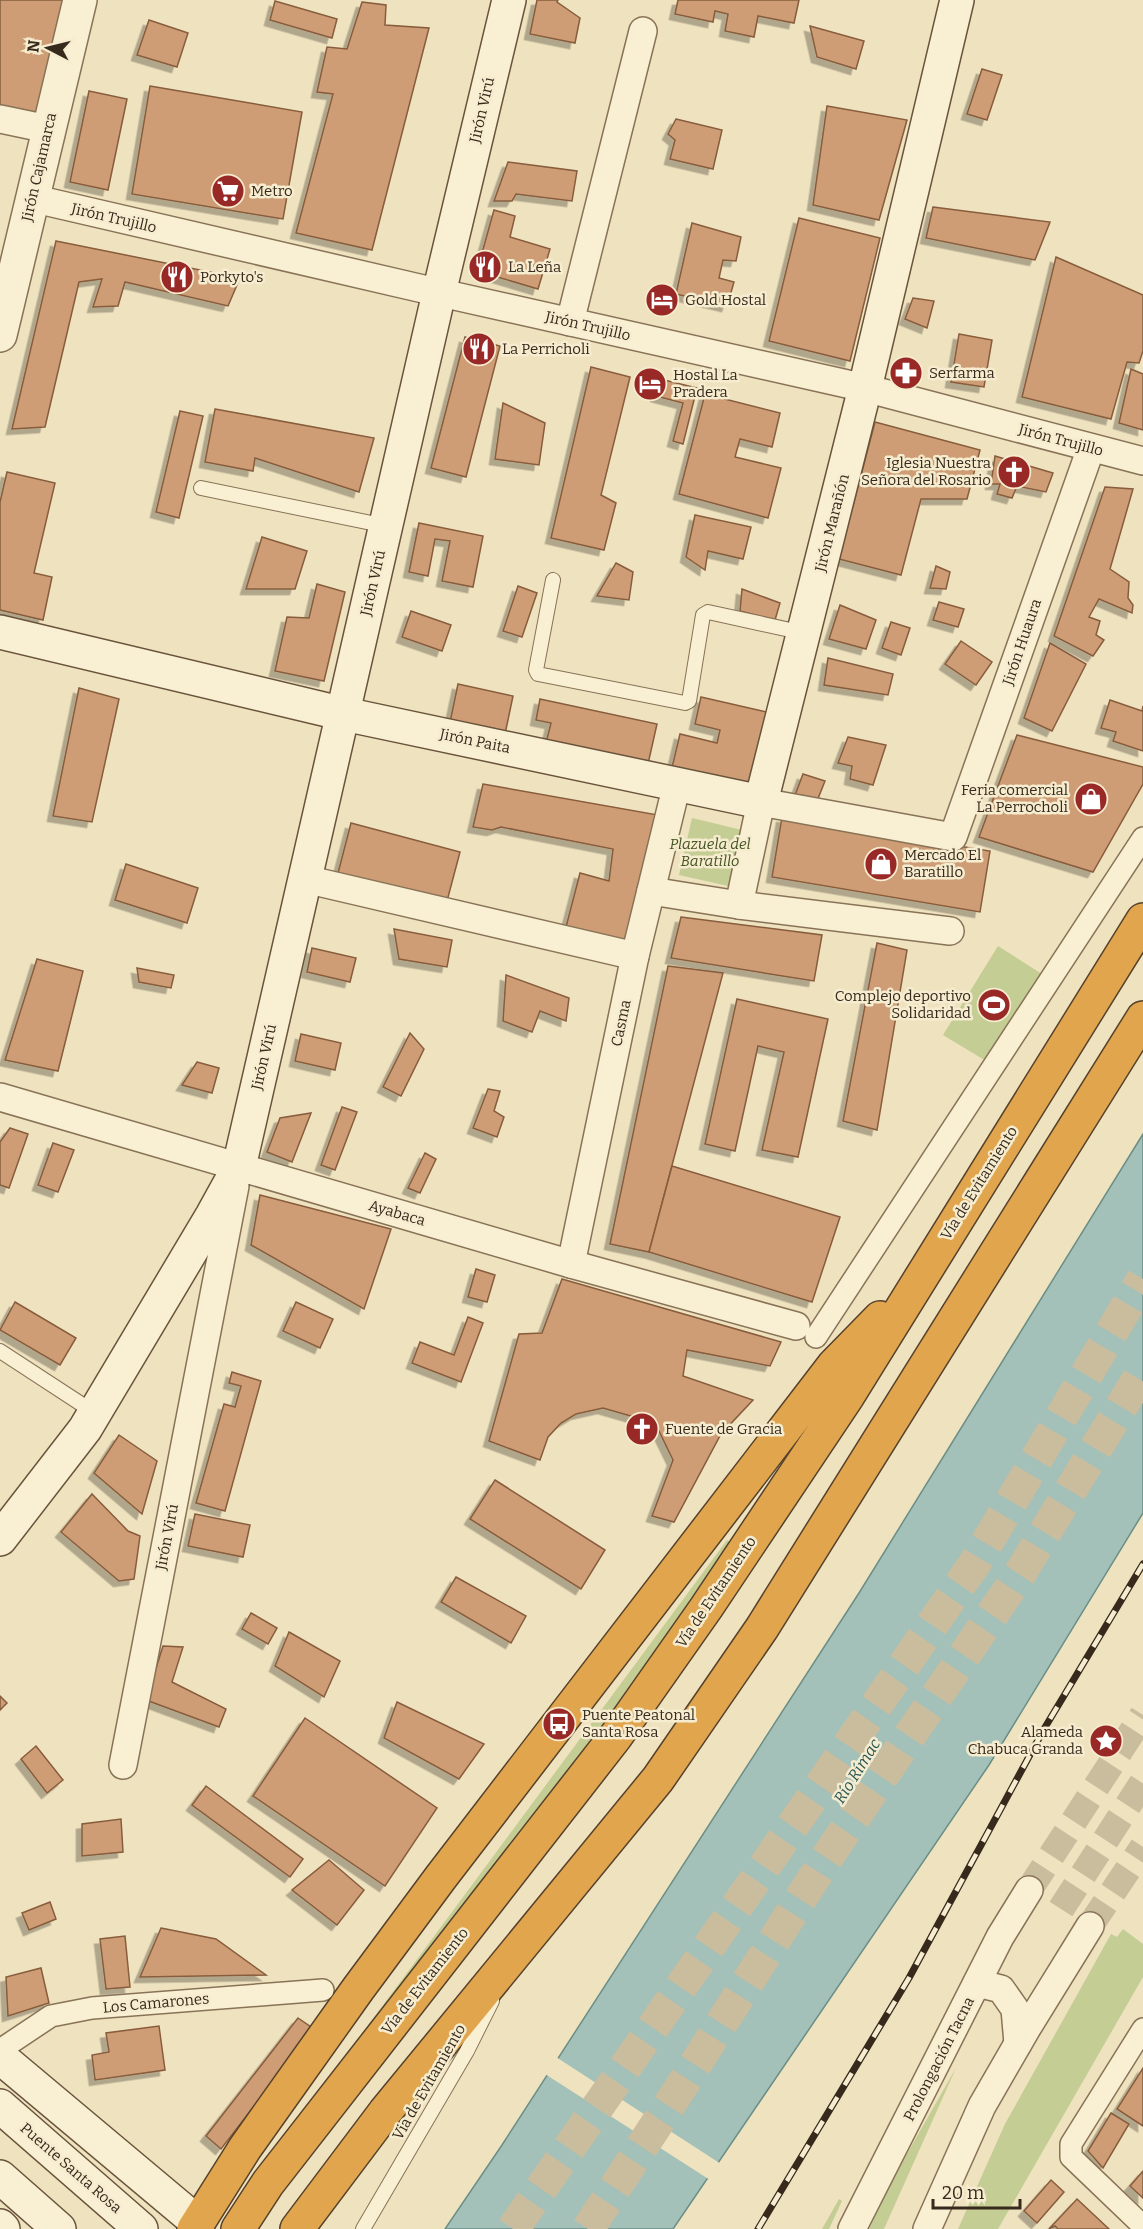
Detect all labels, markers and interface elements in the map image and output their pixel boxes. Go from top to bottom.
north arrow [18,18,78,78]
text: N [23,39,44,54]
street label: Jirón Virú [465,75,498,146]
street label: Jirón Cajamarca [18,111,60,224]
supermarket icon: Metro [210,173,246,209]
place label: Metro [251,182,293,200]
street label: Jirón Trujillo [69,199,158,237]
restaurant icon: La Leña [467,249,503,285]
place label: La Leña [508,258,561,276]
restaurant icon: Porkyto's [159,259,195,295]
place label: Porkyto's [200,268,263,286]
hotel icon: Gold Hostal [644,282,680,318]
place label: Gold Hostal [685,291,766,309]
street label: Jirón Trujillo [543,307,632,345]
restaurant icon: La Perricholi [461,331,497,367]
place label: La Perricholi [502,340,590,358]
pharmacy icon: Serfarma [888,355,924,391]
place label: Serfarma [929,364,995,382]
hotel icon: Hostal La Pradera [632,366,668,402]
place label: Hostal La Pradera [673,366,738,401]
street label: Jirón Trujillo [1016,420,1105,460]
place label: Iglesia Nuestra Señora del Rosario [861,454,991,489]
church icon: Iglesia Nuestra Señora del Rosario [996,454,1032,490]
street label: Jirón Marañón [811,472,853,575]
street label: Jirón Virú [356,548,389,619]
street label: Jirón Huaura [999,597,1045,688]
street label: Jirón Paita [437,725,512,757]
place label: Feria comercial La Perrocholi [961,781,1069,816]
shop icon: Feria comercial La Perrocholi [1073,781,1109,817]
park label: Plazuela del Baratillo [669,835,751,870]
shop icon: Mercado El Baratillo [863,846,899,882]
place label: Mercado El Baratillo [904,846,981,881]
place label: Complejo deportivo Solidaridad [835,987,971,1022]
sports icon: Complejo deportivo Solidaridad [976,987,1012,1023]
street label: Casma [607,998,635,1048]
street label: Jirón Virú [247,1022,280,1093]
street label: Vía de Evitamiento [937,1123,1021,1243]
street label: Ayabaca [367,1196,427,1230]
church icon: Fuente de Gracia [624,1411,660,1447]
place label: Fuente de Gracia [665,1420,782,1438]
street label: Jirón Virú [152,1502,182,1573]
street label: Vía de Evitamiento [672,1533,760,1651]
bus stop icon: Puente Peatonal Santa Rosa [541,1706,577,1742]
place label: Puente Peatonal Santa Rosa [582,1706,695,1741]
place label: Alameda Chabuca Granda [968,1723,1083,1758]
place icon: Alameda Chabuca Granda [1088,1723,1124,1759]
water label: Río Rímac [830,1735,884,1807]
street label: Vía de Evitamiento [378,1924,472,2038]
street label: Los Camarones [102,1989,210,2017]
street label: Prolongación Tacna [900,1994,978,2124]
street label: Via de Evitamiento [389,2021,469,2143]
street label: Puente Santa Rosa [17,2119,125,2217]
scale bar [933,2172,1020,2210]
text: 20 m [942,2182,984,2204]

